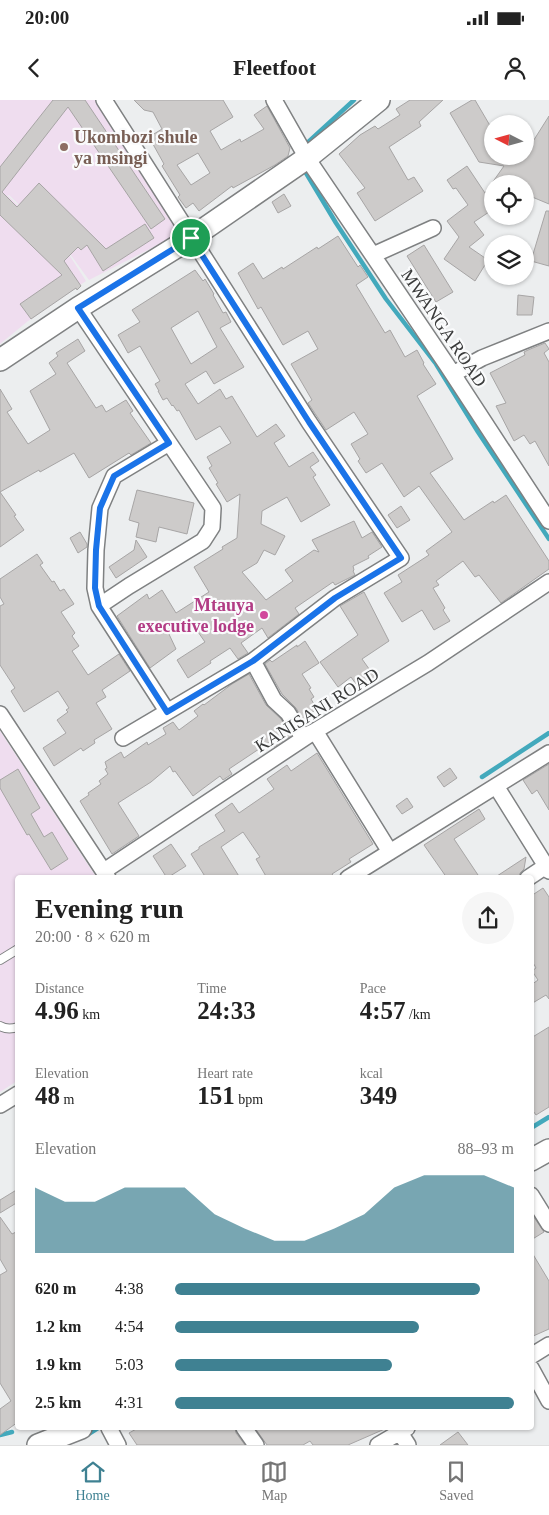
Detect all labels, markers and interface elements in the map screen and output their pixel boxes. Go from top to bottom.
text: 20:00 [25,7,69,28]
icon: back [20,54,48,82]
icon: person [501,54,529,82]
text: Fleetfoot [233,55,316,80]
north arrow [484,115,534,165]
map controls [484,115,534,285]
place label: Ukombozi shule ya msingi [74,127,198,168]
marker: Ukombozi shule ya msingi [58,141,70,153]
button: locate [484,175,534,225]
pin [170,217,212,259]
icon: arrive [177,224,205,252]
button: layers [484,235,534,285]
street label: MWANGA ROAD [397,265,491,391]
place label: Mtauya executive lodge [138,595,254,636]
marker: Mtauya executive lodge [258,609,270,621]
street label: KANISANI ROAD [251,664,383,756]
button: share [462,892,514,944]
text: Evening run [35,893,184,924]
text: 20:00 · 8 × 620 m [35,928,150,945]
text: Distance [35,981,84,996]
text: Time [197,981,226,996]
text: Pace [360,981,386,996]
text: 4.96 [35,997,79,1024]
text: 24:33 [197,997,256,1024]
text: 4:57 [360,997,405,1024]
text: km [79,1007,100,1022]
text: /km [405,1007,431,1022]
text: Elevation [35,1066,89,1081]
text: Heart rate [197,1066,253,1081]
text: kcal [360,1066,383,1081]
text: 48 [35,1082,60,1109]
text: 151 [197,1082,235,1109]
text: 349 [360,1082,397,1109]
text: m [60,1092,74,1107]
text: bpm [235,1092,263,1107]
text: Elevation [35,1140,96,1157]
text: 88–93 m [458,1140,514,1157]
text: 620 m [35,1280,76,1297]
text: 4:38 [115,1280,143,1297]
text: 1.2 km [35,1318,81,1335]
text: 4:54 [115,1318,143,1335]
text: 1.9 km [35,1356,81,1373]
text: 5:03 [115,1356,143,1373]
text: 2.5 km [35,1394,81,1411]
text: 4:31 [115,1394,143,1411]
tab: Home [75,1458,110,1504]
tab: Map [260,1458,288,1504]
tab: Saved [439,1458,474,1504]

